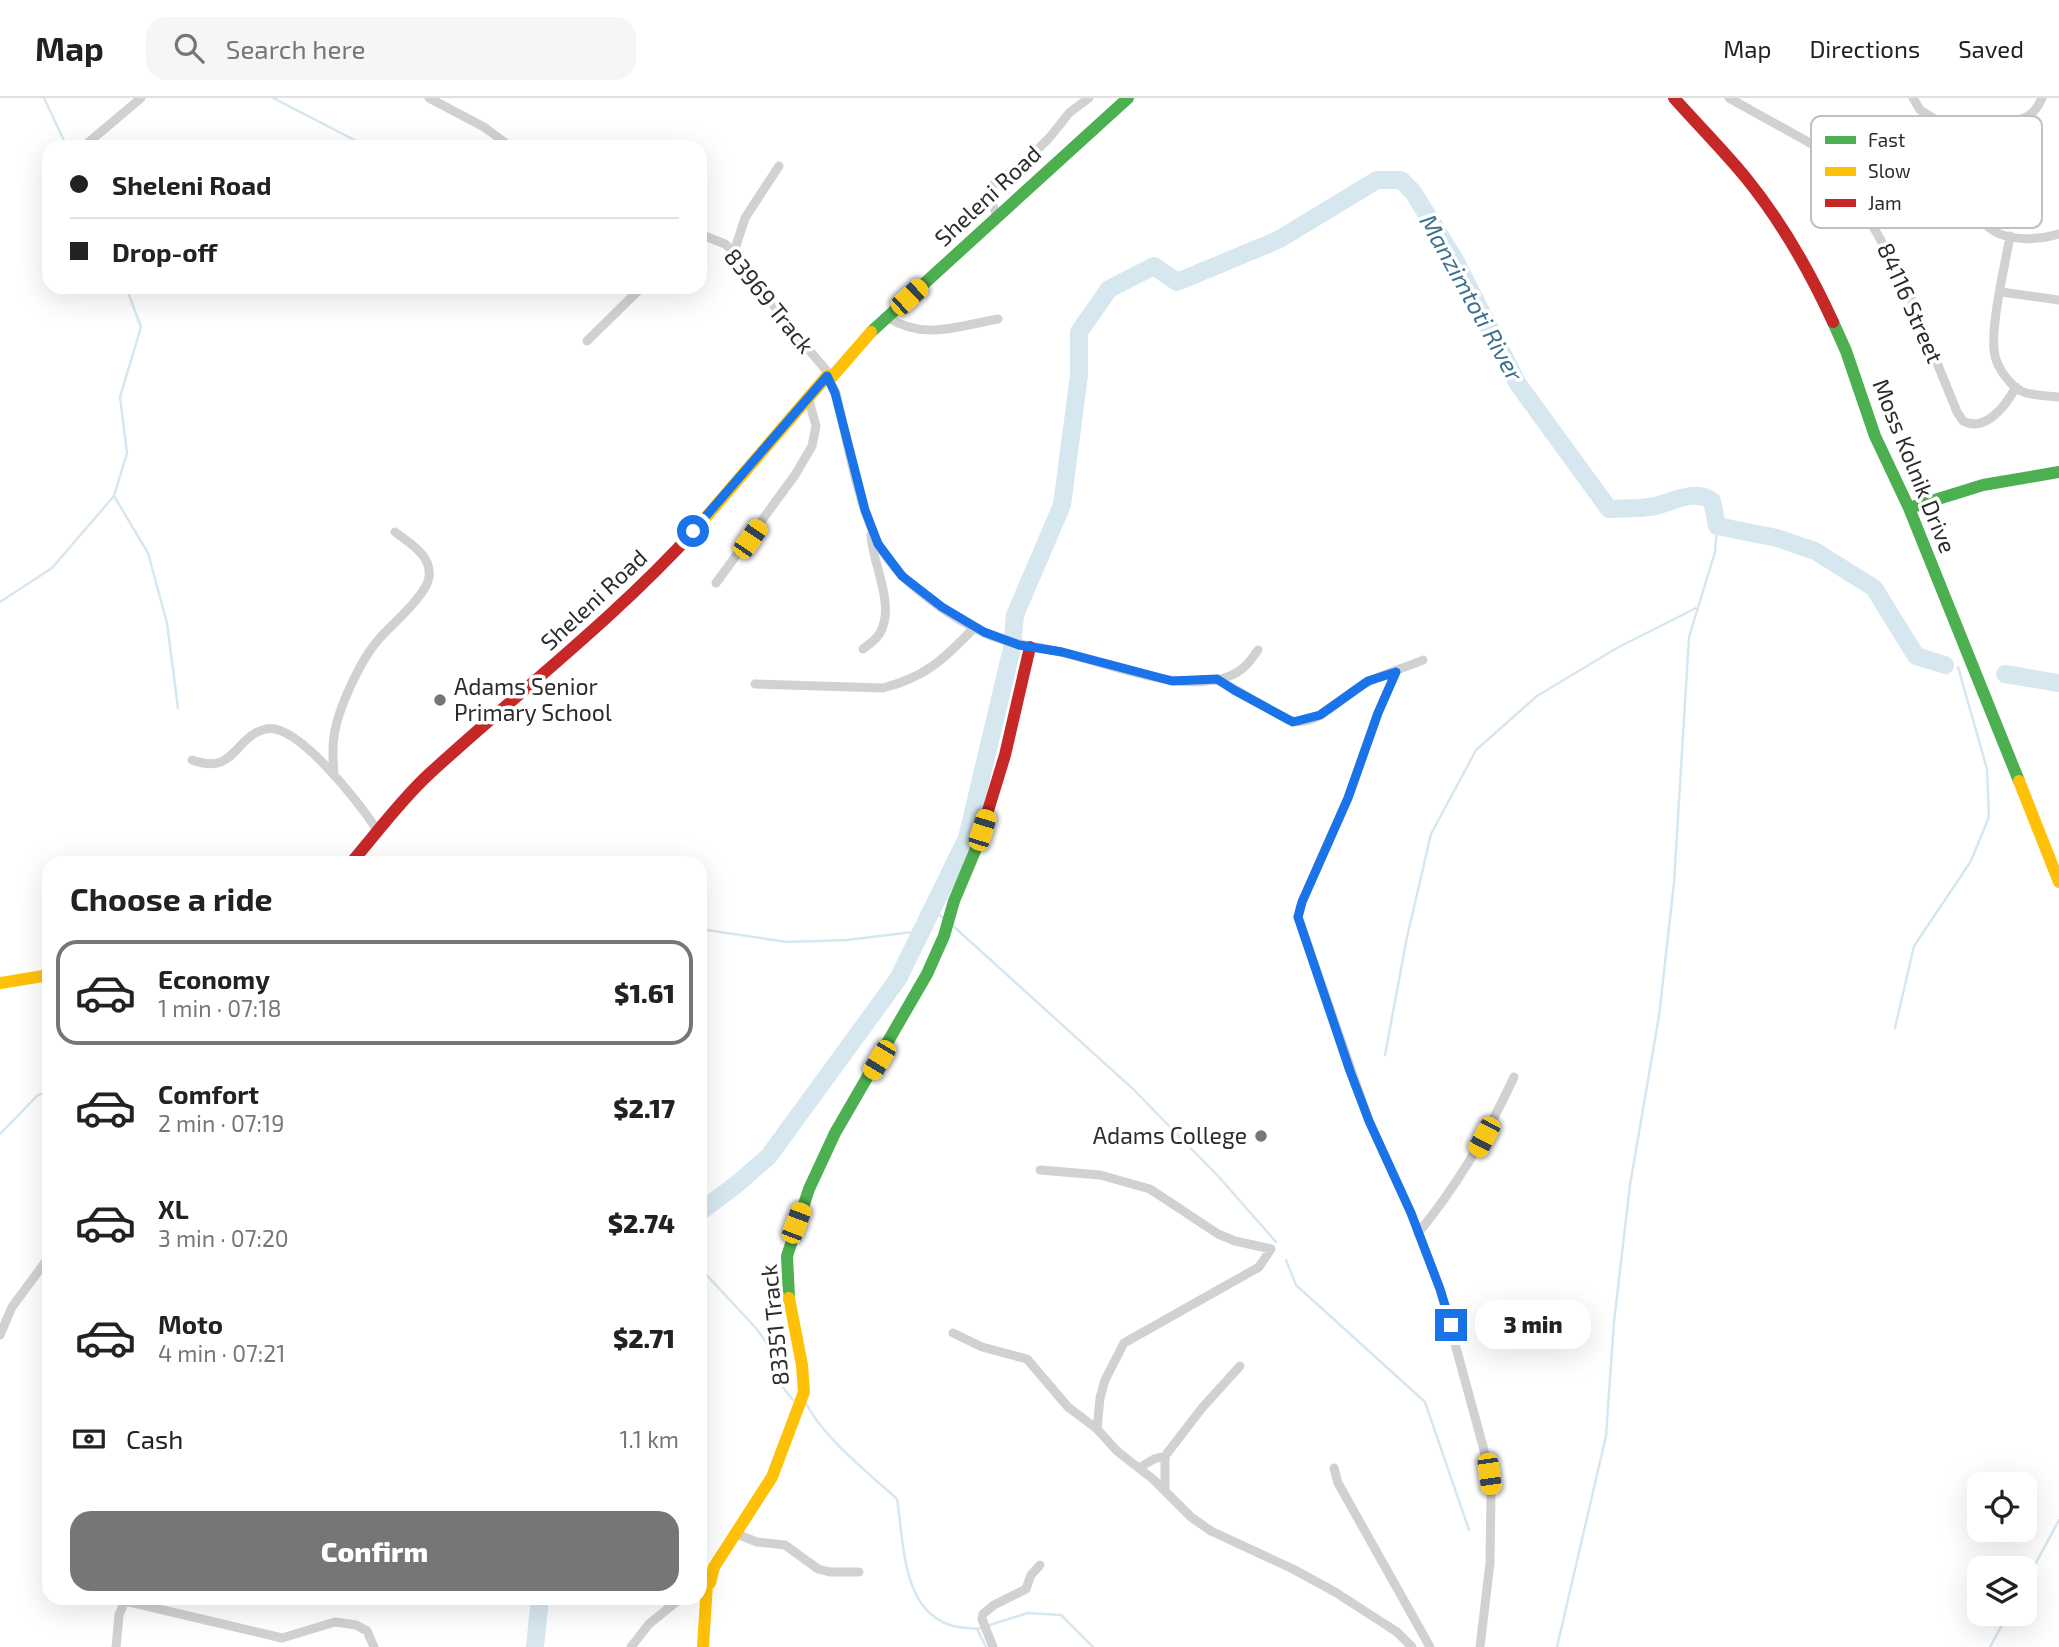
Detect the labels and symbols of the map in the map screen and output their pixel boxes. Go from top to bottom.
legend [1811,116,2042,228]
text: Fast [1868,128,1905,151]
street label: Sheleni Road [928,139,1046,252]
text: Slow [1868,159,1911,182]
text: Jam [1868,191,1902,214]
water label: Manzimtoti River [1414,209,1530,386]
street label: 84116 Street [1872,238,1950,367]
street label: 83969 Track [719,242,821,359]
car [887,275,932,319]
street label: Moss Kolnik Drive [1867,375,1963,557]
route start [677,515,709,547]
car [730,516,771,562]
street label: Sheleni Road [534,543,652,656]
place label: Adams Senior Primary School [454,672,612,726]
marker: Adams Senior Primary School [432,692,448,708]
car [966,807,999,853]
car [860,1037,899,1083]
car [1465,1114,1504,1160]
place label: Adams College [1093,1121,1247,1149]
marker: Adams College [1253,1128,1269,1144]
car [779,1200,814,1246]
street label: 83351 Track [754,1263,794,1387]
callout: 3 min [1476,1300,1591,1350]
route end [1435,1309,1467,1341]
car [1476,1452,1503,1496]

